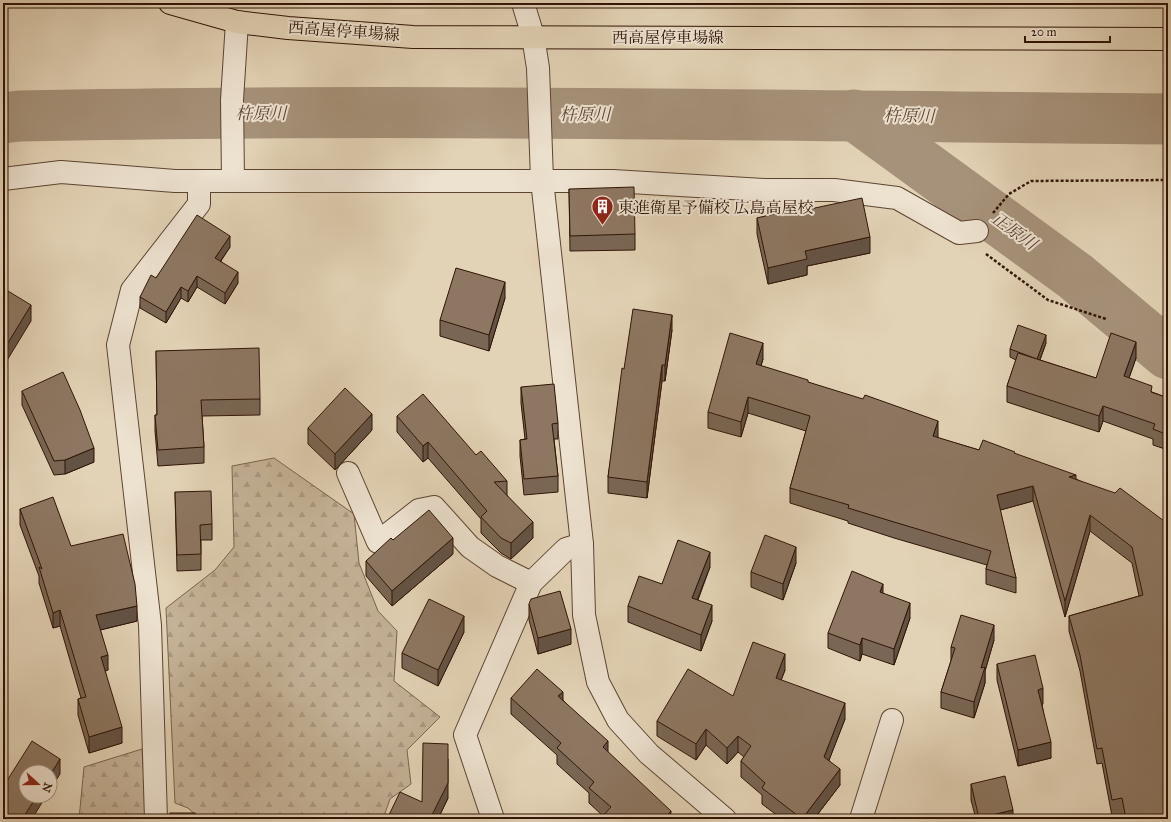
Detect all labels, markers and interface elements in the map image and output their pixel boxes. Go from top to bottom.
street label: 西高屋停車場線 [287,18,401,44]
scale bar [1025,18,1110,44]
text: 20 m [1031,25,1057,39]
street label: 西高屋停車場線 [612,28,724,47]
water label: 杵原川 [236,103,288,124]
water label: 杵原川 [560,104,612,125]
water label: 杵原川 [883,105,937,127]
building icon: 東進衛星予備校 広島高屋校 [589,194,615,227]
place label: 東進衛星予備校 広島高屋校 [618,198,813,217]
water label: 正原川 [987,208,1042,256]
north arrow [18,764,58,804]
text: N [39,781,55,795]

